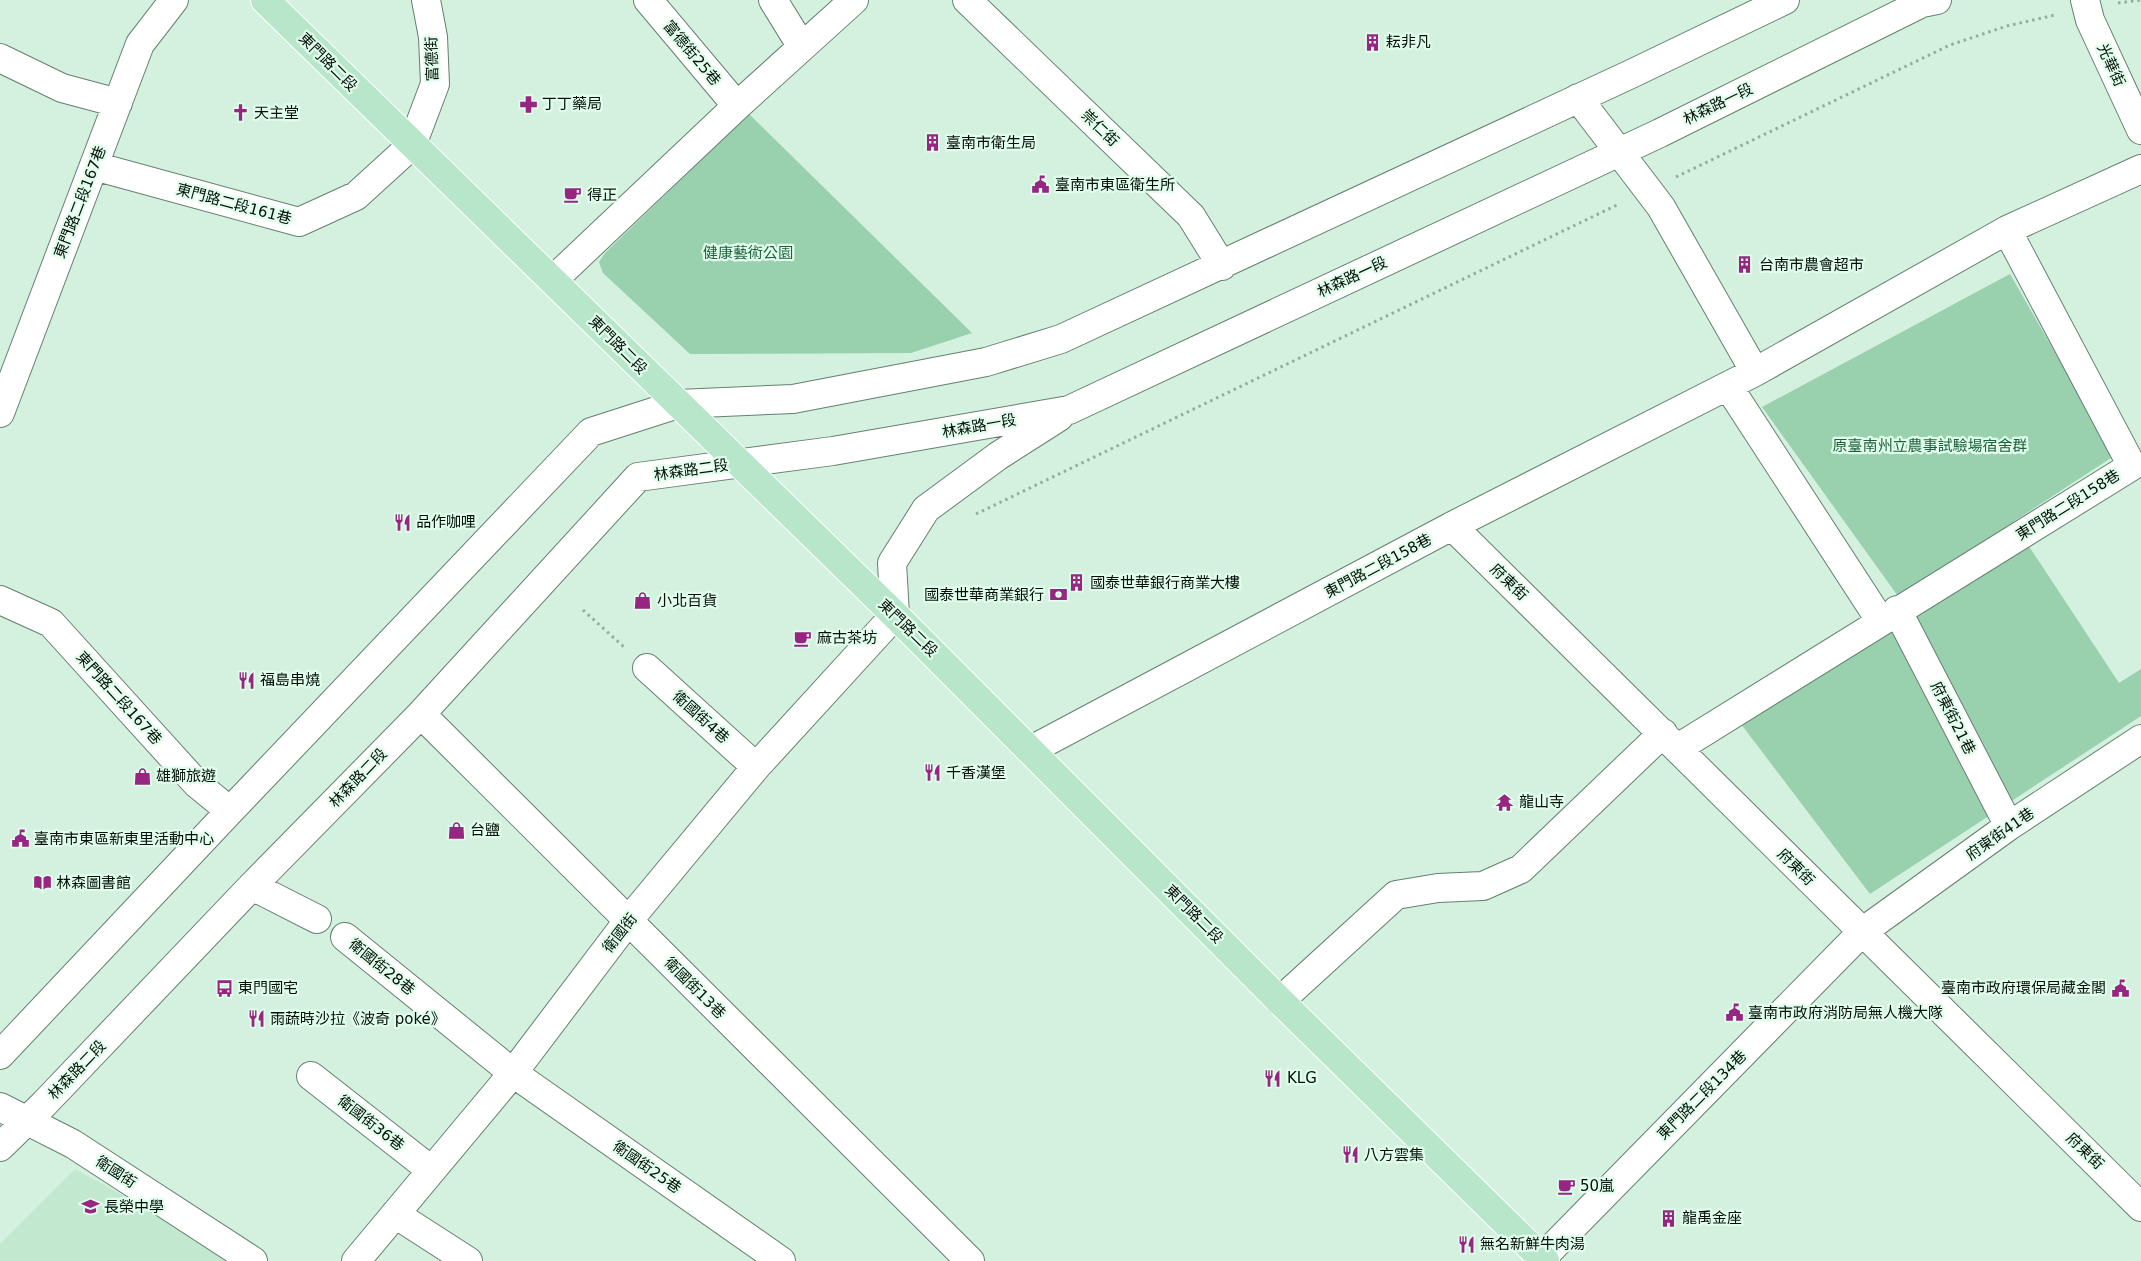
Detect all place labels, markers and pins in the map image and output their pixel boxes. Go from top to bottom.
building icon: 耘非凡 [1362,32,1382,52]
place label: 耘非凡 [1386,33,1431,51]
pharmacy icon: 丁丁藥局 [518,94,538,114]
place label: 丁丁藥局 [542,95,602,113]
church icon: 天主堂 [230,103,250,123]
place label: 天主堂 [254,104,299,122]
building icon: 臺南市衛生局 [922,133,942,153]
place label: 臺南市衛生局 [946,134,1036,152]
public building icon: 臺南市東區衛生所 [1031,175,1051,195]
place label: 臺南市東區衛生所 [1055,176,1175,194]
cafe icon: 得正 [563,185,583,205]
place label: 得正 [587,186,617,204]
building icon: 台南市農會超市 [1735,255,1755,275]
place label: 台南市農會超市 [1759,256,1864,274]
restaurant icon: 品作咖哩 [392,512,412,532]
place label: 品作咖哩 [416,513,476,531]
building icon: 國泰世華銀行商業大樓 [1066,573,1086,593]
place label: 國泰世華銀行商業大樓 [1090,574,1240,592]
bank icon: 國泰世華商業銀行 [1048,585,1068,605]
place label: 國泰世華商業銀行 [924,586,1044,604]
shop icon: 小北百貨 [633,591,653,611]
place label: 小北百貨 [657,592,717,610]
cafe icon: 麻古茶坊 [793,628,813,648]
place label: 麻古茶坊 [817,629,877,647]
restaurant icon: 福島串燒 [236,670,256,690]
place label: 福島串燒 [260,671,320,689]
restaurant icon: 千香漢堡 [922,763,942,783]
place label: 千香漢堡 [946,764,1006,782]
shop icon: 雄獅旅遊 [132,766,152,786]
place label: 雄獅旅遊 [156,767,216,785]
temple icon: 龍山寺 [1495,792,1515,812]
place label: 龍山寺 [1519,793,1564,811]
shop icon: 台鹽 [446,820,466,840]
place label: 台鹽 [470,821,500,839]
public building icon: 臺南市東區新東里活動中心 [10,829,30,849]
place label: 臺南市東區新東里活動中心 [34,830,214,848]
library icon: 林森圖書館 [32,873,52,893]
place label: 林森圖書館 [56,874,131,892]
bus stop icon: 東門國宅 [214,978,234,998]
public building icon: 臺南市政府環保局藏金閣 [2110,978,2130,998]
place label: 東門國宅 [238,979,298,997]
place label: 臺南市政府環保局藏金閣 [1941,979,2106,997]
public building icon: 臺南市政府消防局無人機大隊 [1724,1003,1744,1023]
place label: 臺南市政府消防局無人機大隊 [1748,1004,1943,1022]
restaurant icon: 雨蔬時沙拉《波奇 poké》 [246,1009,266,1029]
place label: 雨蔬時沙拉《波奇 poké》 [270,1010,446,1028]
restaurant icon: KLG [1263,1068,1283,1088]
place label: KLG [1287,1069,1317,1087]
restaurant icon: 八方雲集 [1340,1145,1360,1165]
place label: 八方雲集 [1364,1146,1424,1164]
cafe icon: 50嵐 [1556,1176,1576,1196]
place label: 50嵐 [1580,1177,1614,1195]
school or university icon: 長榮中學 [80,1197,100,1217]
place label: 長榮中學 [104,1198,164,1216]
building icon: 龍禹金座 [1658,1208,1678,1228]
place label: 龍禹金座 [1682,1209,1742,1227]
restaurant icon: 無名新鮮牛肉湯 [1456,1234,1476,1254]
place label: 無名新鮮牛肉湯 [1480,1235,1585,1253]

